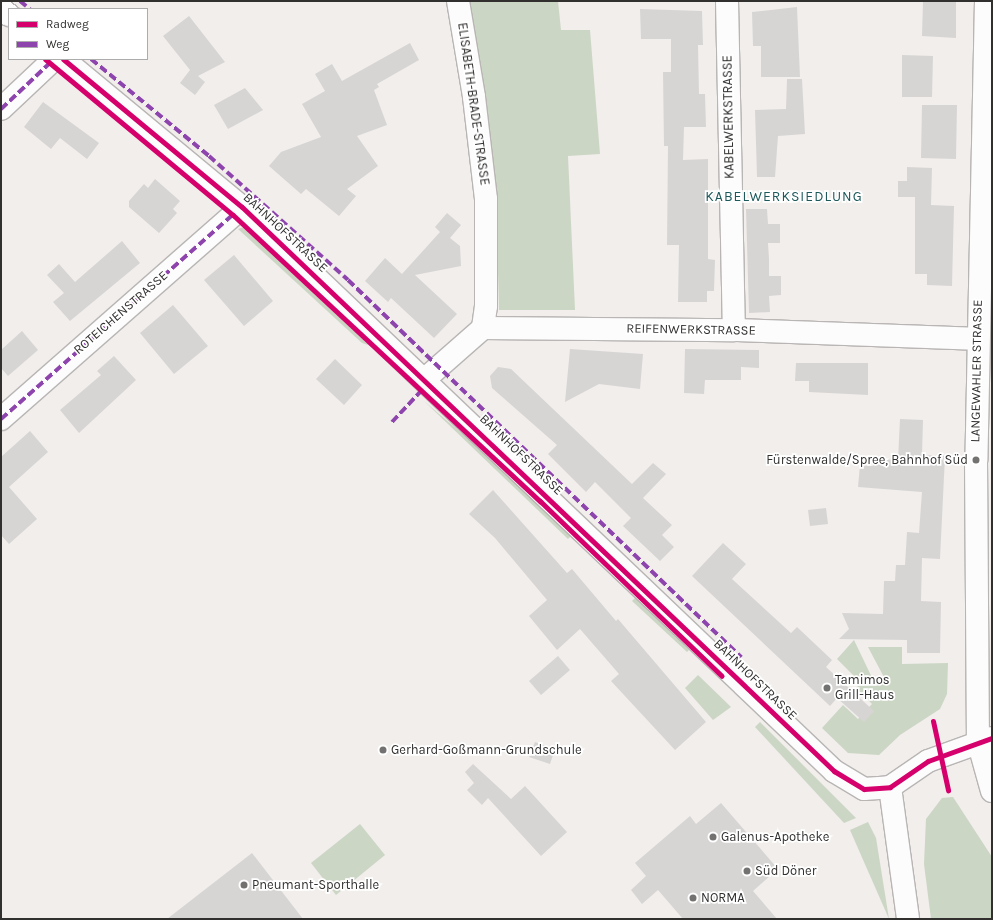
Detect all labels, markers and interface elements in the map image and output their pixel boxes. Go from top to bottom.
legend [8,8,148,60]
text: Radweg [46,17,89,31]
street label: ELISABETH-BRADE-STRASSE [454,22,492,186]
text: Weg [46,37,69,51]
street label: KABELWERKSTRASSE [720,55,738,179]
district label: KABELWERKSIEDLUNG [705,189,863,205]
street label: BAHNHOFSTRASSE [240,190,330,276]
street label: ROTEICHENSTRASSE [71,268,171,358]
street label: LANGEWAHLER STRASSE [968,300,986,442]
street label: REIFENWERKSTRASSE [626,321,756,339]
street label: BAHNHOFSTRASSE [476,411,566,499]
place label: Fürstenwalde/Spree, Bahnhof Süd [766,452,968,468]
marker: Fürstenwalde/Spree, Bahnhof Süd [971,455,981,465]
street label: BAHNHOFSTRASSE [710,636,800,724]
place label: Tamimos Grill-Haus [835,673,894,704]
marker: Tamimos Grill-Haus [822,683,832,693]
place label: Gerhard-Goßmann-Grundschule [391,742,582,758]
marker: Gerhard-Goßmann-Grundschule [378,745,388,755]
place label: Galenus-Apotheke [721,829,829,845]
marker: Galenus-Apotheke [708,832,718,842]
place label: Süd Döner [755,863,816,879]
marker: Süd Döner [742,866,752,876]
place label: Pneumant-Sporthalle [252,877,379,893]
marker: Pneumant-Sporthalle [239,880,249,890]
place label: NORMA [701,890,745,906]
marker: NORMA [688,893,698,903]

